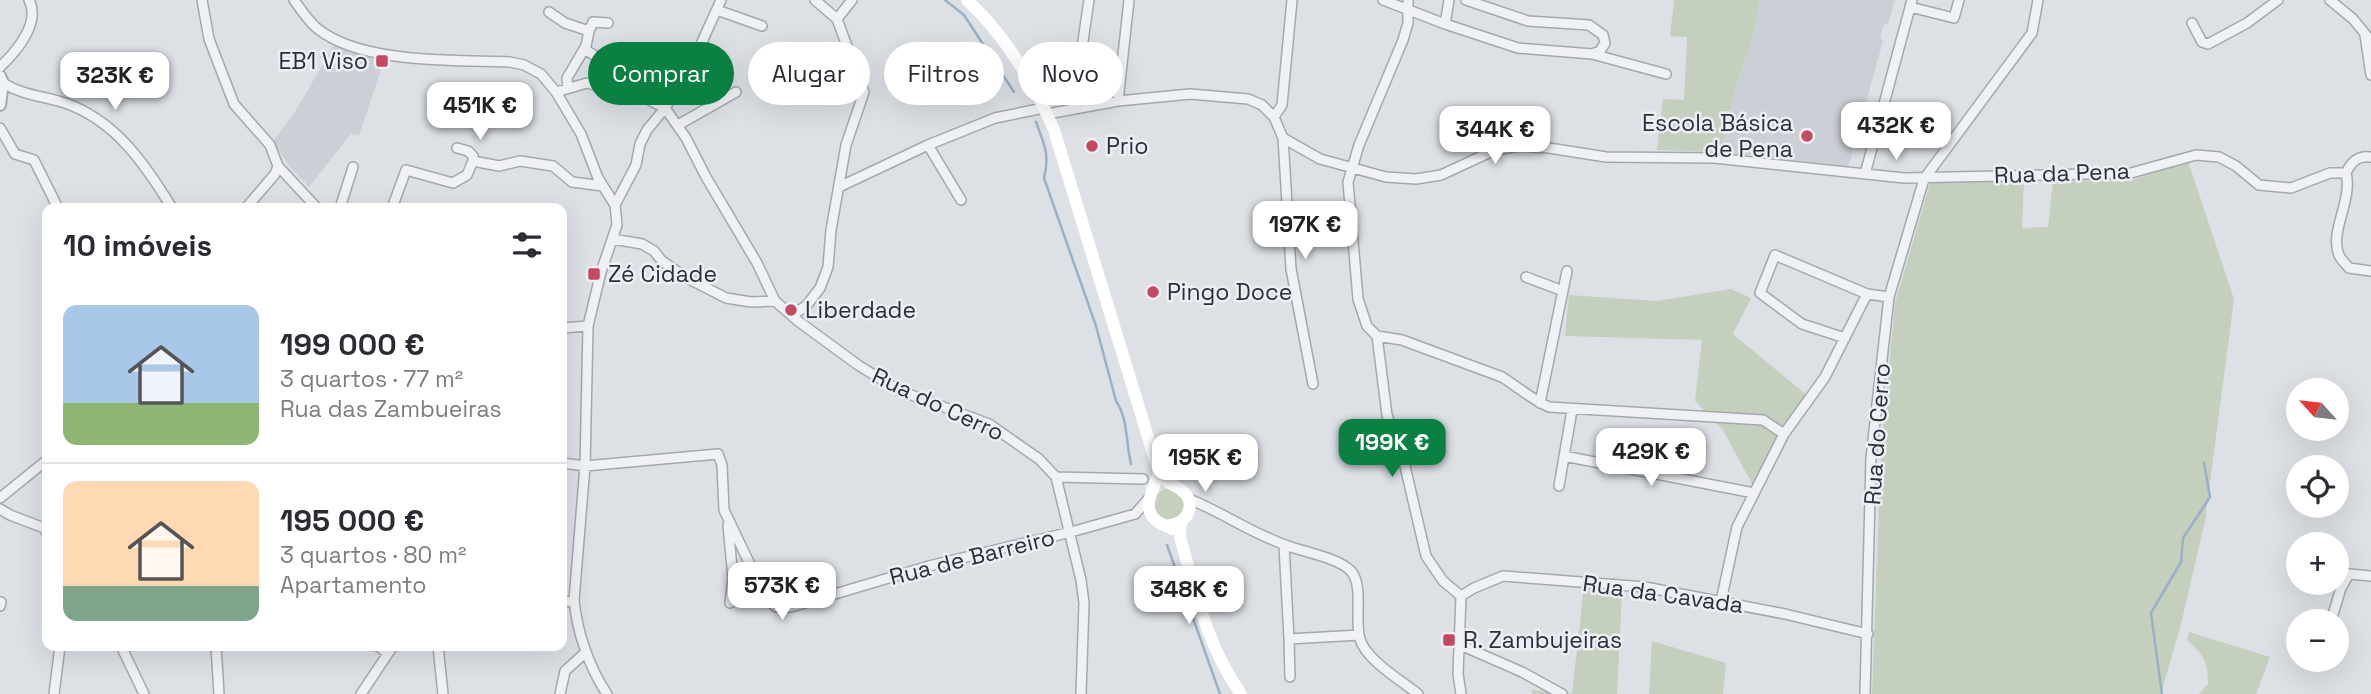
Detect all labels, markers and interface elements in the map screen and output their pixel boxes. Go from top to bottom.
chip: Comprar [588,42,734,105]
chip: Alugar [748,42,870,105]
chip: Filtros [884,42,1004,105]
chip: Novo [1018,42,1123,105]
place label: EB1 Viso [278,46,368,76]
pin: 323K € [58,52,172,112]
marker: EB1 Viso [374,53,390,69]
text: 323K € [76,60,154,90]
pin: 451K € [423,82,537,142]
text: 451K € [443,90,517,120]
pin: 432K € [1839,102,1953,162]
pin: 344K € [1438,106,1552,166]
place label: Escola Básica de Pena [1642,108,1793,164]
text: 432K € [1857,110,1935,140]
text: 344K € [1455,114,1535,144]
marker: Escola Básica de Pena [1799,128,1815,144]
place label: Prio [1106,131,1148,161]
marker: Prio [1084,138,1100,154]
street label: Rua da Pena [1993,156,2131,190]
pin: 197K € [1248,202,1362,261]
text: 197K € [1269,209,1341,239]
text: 10 imóveis [63,226,212,265]
icon: filters [508,226,546,264]
place label: Zé Cidade [608,259,717,289]
marker: Zé Cidade [586,266,602,282]
place label: Pingo Doce [1167,277,1292,307]
marker: Pingo Doce [1145,284,1161,300]
place label: Liberdade [805,295,916,325]
marker: Liberdade [783,302,799,318]
text: 199 000 € [280,325,425,364]
icon: home [119,333,203,417]
street label: Rua do Cerro [867,360,1009,448]
street label: Rua do Cerro [1857,362,1897,506]
text: 3 quartos · 77 m² [280,364,463,394]
north arrow [2286,378,2348,441]
map controls [2286,378,2349,672]
text: Rua das Zambueiras [280,394,502,424]
pin: 199K € [1335,420,1449,479]
text: 199K € [1355,427,1429,457]
pin: 429K € [1594,428,1708,488]
pin: 195K € [1148,434,1262,494]
text: 429K € [1612,436,1690,466]
text: 195K € [1168,442,1242,472]
button: locate [2286,455,2349,518]
text: 195 000 € [280,501,424,540]
icon: home [119,509,203,593]
street label: Rua de Barreiro [886,522,1058,592]
button: + [2286,532,2349,595]
text: 3 quartos · 80 m² [280,540,466,570]
pin: 573K € [725,562,839,622]
pin: 348K € [1132,566,1246,626]
street label: Rua da Cavada [1581,568,1745,620]
text: Apartamento [280,570,427,600]
text: 573K € [744,570,820,600]
text: 348K € [1150,574,1228,604]
button: − [2286,609,2349,672]
place label: R. Zambujeiras [1463,625,1622,655]
marker: R. Zambujeiras [1441,632,1457,648]

